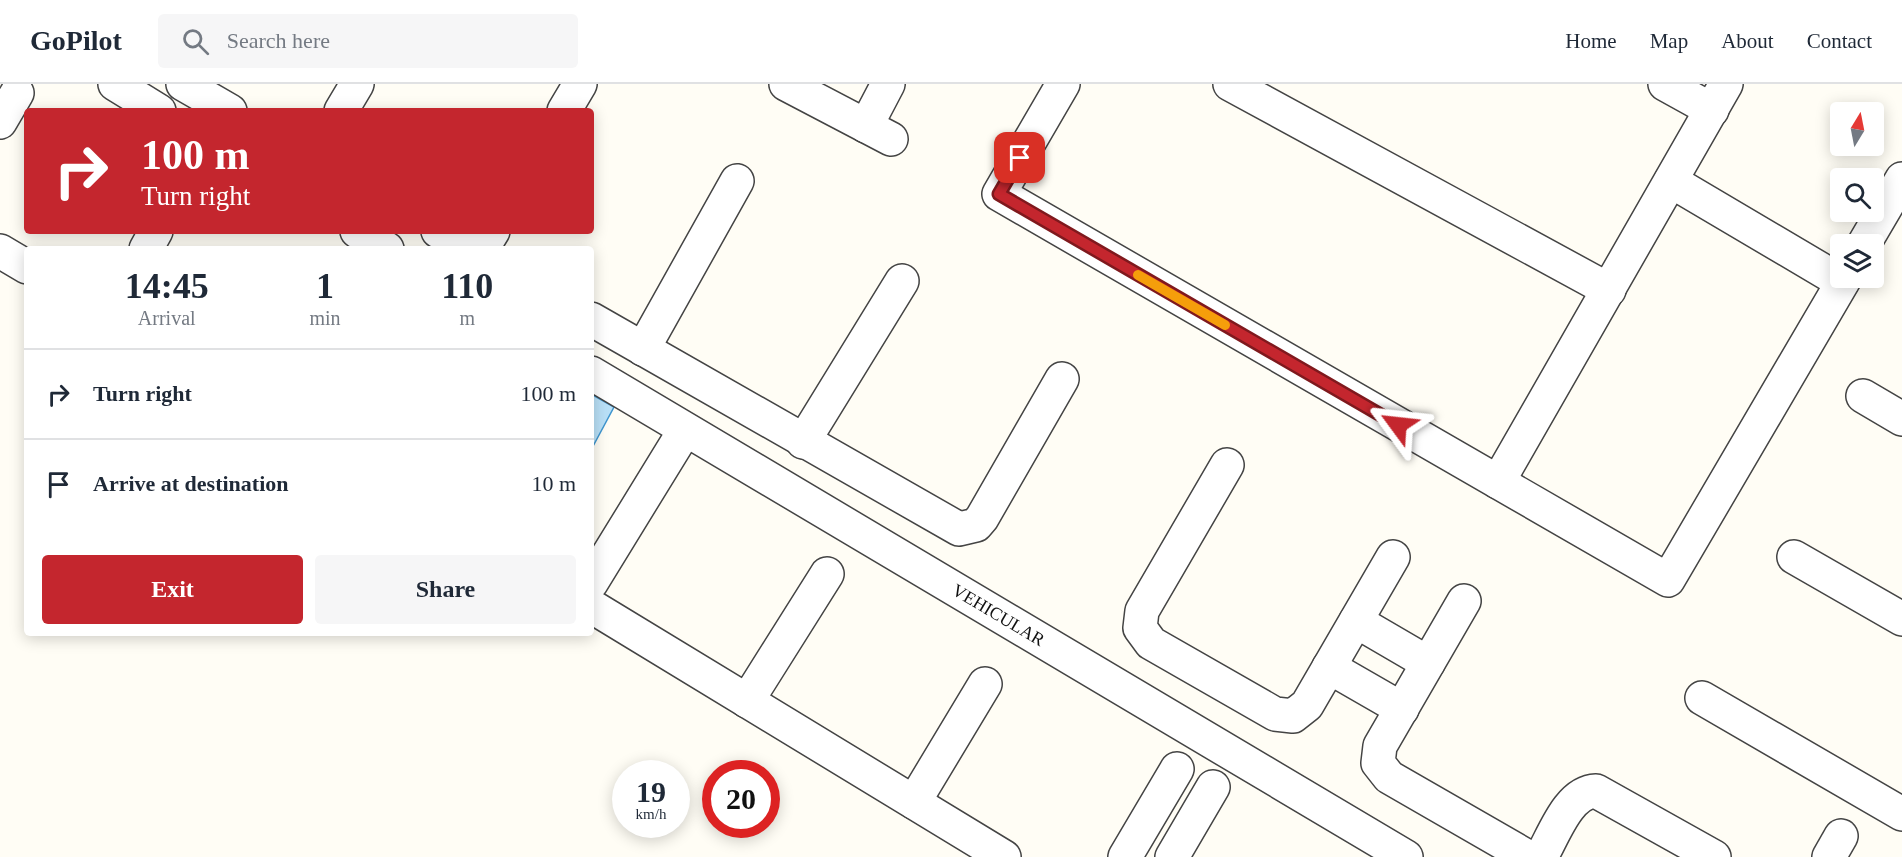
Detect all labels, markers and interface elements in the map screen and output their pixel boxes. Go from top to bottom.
search box [158,14,578,68]
text: GoPilot [30,25,122,56]
icon: search [179,25,212,58]
text: Search here [227,28,330,53]
text: Home [1565,29,1617,53]
text: Map [1650,29,1688,53]
text: About [1721,29,1774,53]
text: Contact [1807,29,1872,53]
north arrow [1830,102,1884,156]
map controls [1830,102,1884,288]
icon: right [42,132,120,210]
text: 100 m [141,132,250,178]
pin [994,132,1045,183]
icon: arrive [1003,141,1036,174]
button: search [1830,168,1884,222]
text: Turn right [141,181,250,211]
button: layers [1830,234,1884,288]
text: 14:45 [125,266,209,306]
text: 1 [316,266,334,306]
text: 110 [441,266,493,306]
text: Arrival [138,307,196,329]
text: min [309,307,341,329]
text: m [459,307,475,329]
icon: right [42,378,75,411]
text: Turn right [93,381,192,406]
text: 100 m [520,381,576,406]
position arrow [1366,393,1430,457]
icon: arrive [42,468,75,501]
text: Arrive at destination [93,471,289,496]
text: 10 m [531,471,576,496]
button: Exit [42,555,303,624]
button: Share [315,555,576,624]
street label: VEHICULAR [949,580,1048,650]
speed limit sign: 20 [702,760,780,838]
text: 19 [636,775,666,808]
text: km/h [636,806,666,822]

